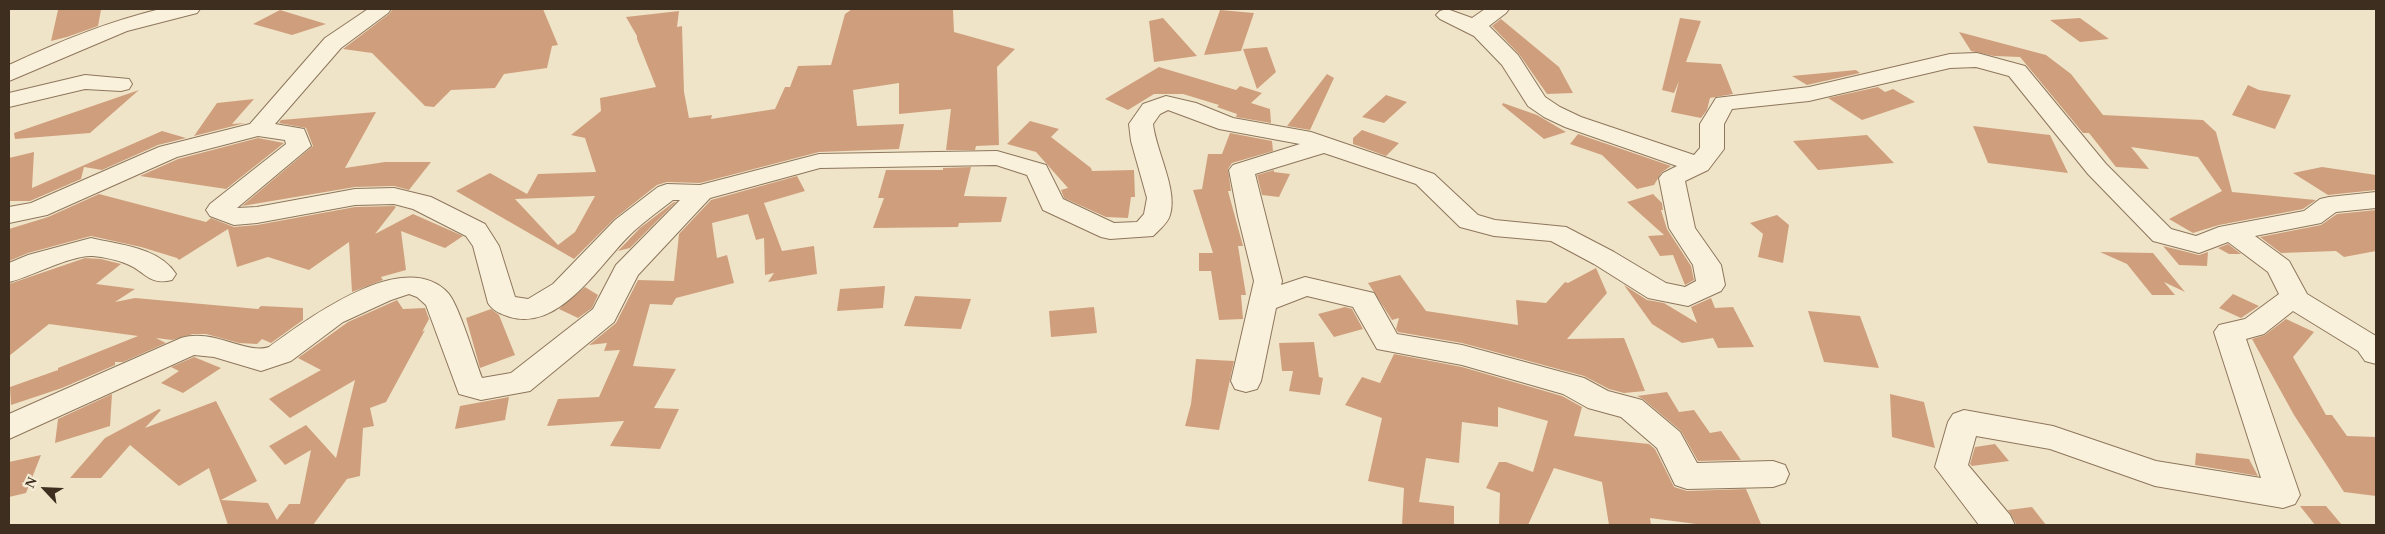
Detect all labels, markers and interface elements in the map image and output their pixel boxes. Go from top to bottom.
north arrow [20,464,70,514]
text: N [22,475,40,490]

